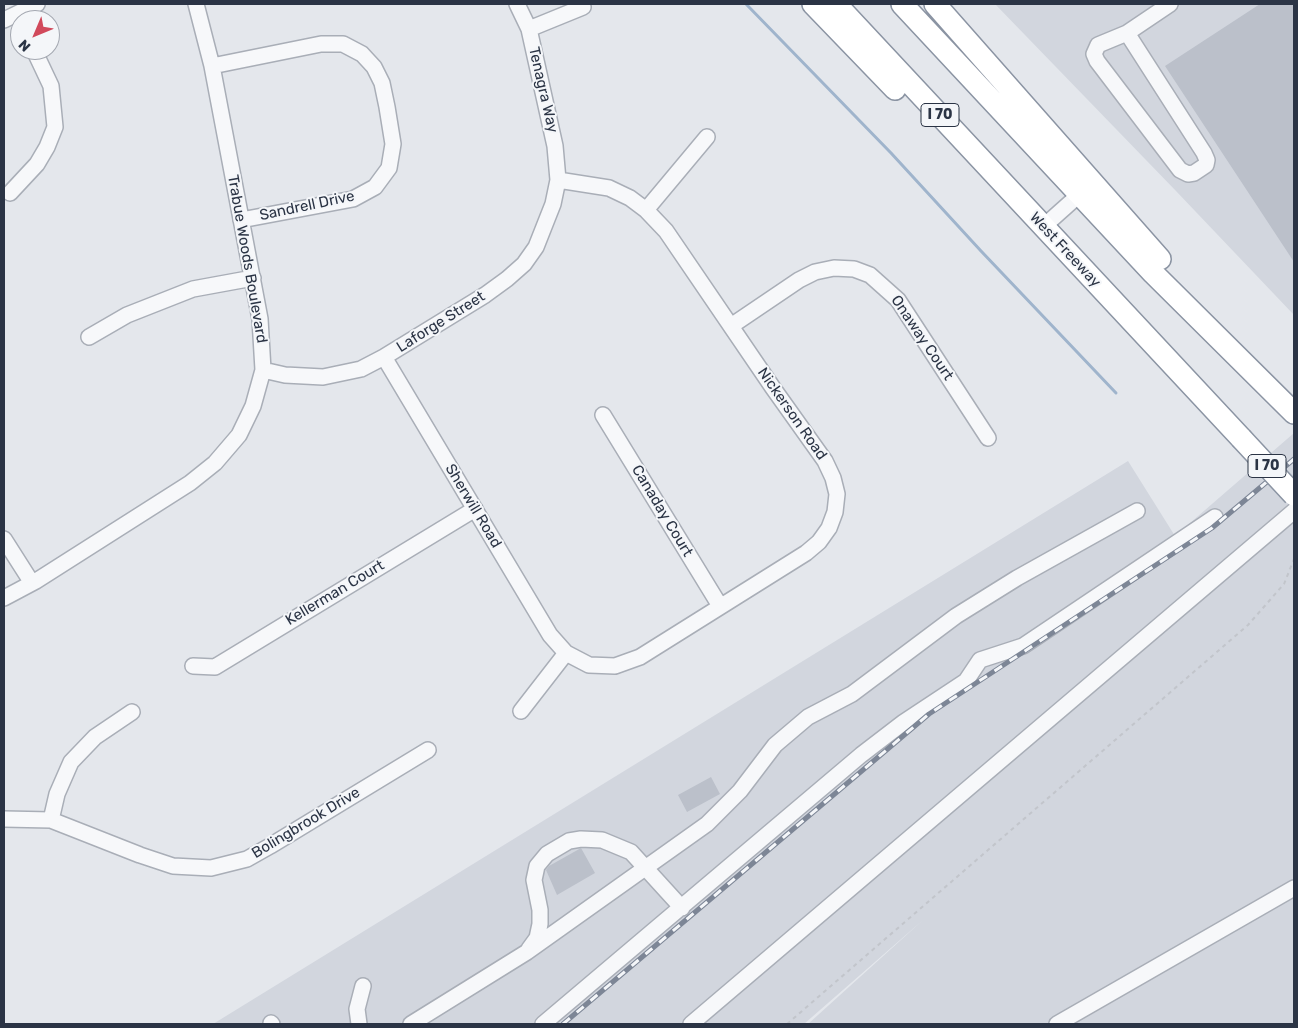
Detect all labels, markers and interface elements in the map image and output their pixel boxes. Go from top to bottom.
north arrow [10,10,60,60]
text: N [15,36,34,55]
street label: Tenagra Way [524,45,562,135]
road number: I 70 [921,104,959,126]
street label: Trabue Woods Boulevard [223,173,271,345]
street label: Sandrell Drive [258,187,356,225]
street label: West Freeway [1026,209,1104,291]
street label: Laforge Street [393,288,489,356]
street label: Onaway Court [887,292,957,384]
street label: Nickerson Road [754,364,830,464]
road number: I 70 [1248,454,1286,478]
street label: Sherwill Road [441,461,505,551]
street label: Canaday Court [628,462,696,560]
street label: Kellerman Court [282,556,388,630]
street label: Bolingbrook Drive [249,784,363,862]

